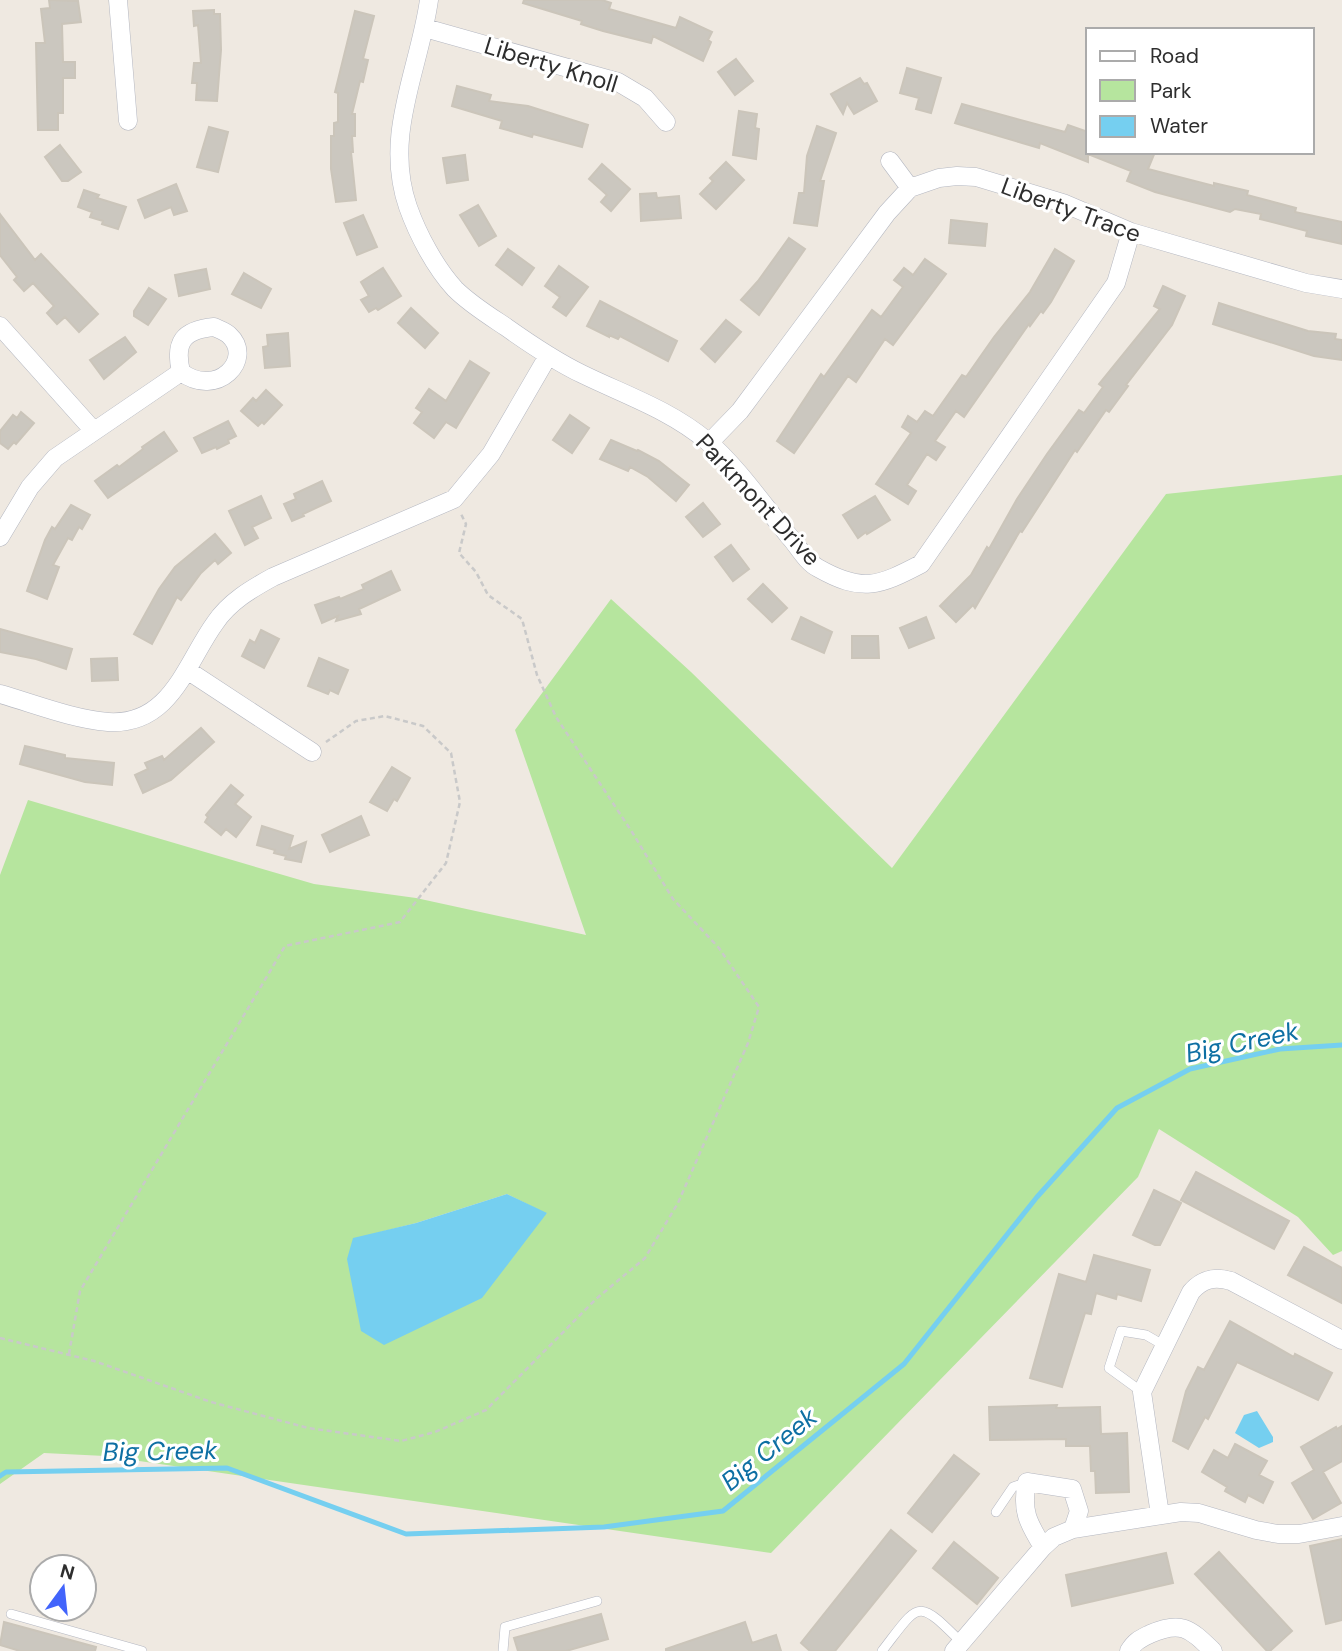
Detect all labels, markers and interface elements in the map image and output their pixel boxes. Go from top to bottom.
legend [1086,28,1314,154]
street label: Liberty Knoll [481,30,622,99]
text: Road [1150,42,1199,70]
text: Park [1150,77,1192,105]
text: Water [1150,112,1208,140]
street label: Liberty Trace [997,170,1145,249]
street label: Parkmont Drive [689,427,827,572]
water label: Big Creek [1182,1013,1302,1071]
water label: Big Creek [714,1399,825,1498]
water label: Big Creek [102,1433,218,1469]
north arrow [28,1553,98,1623]
text: N [57,1558,77,1586]

